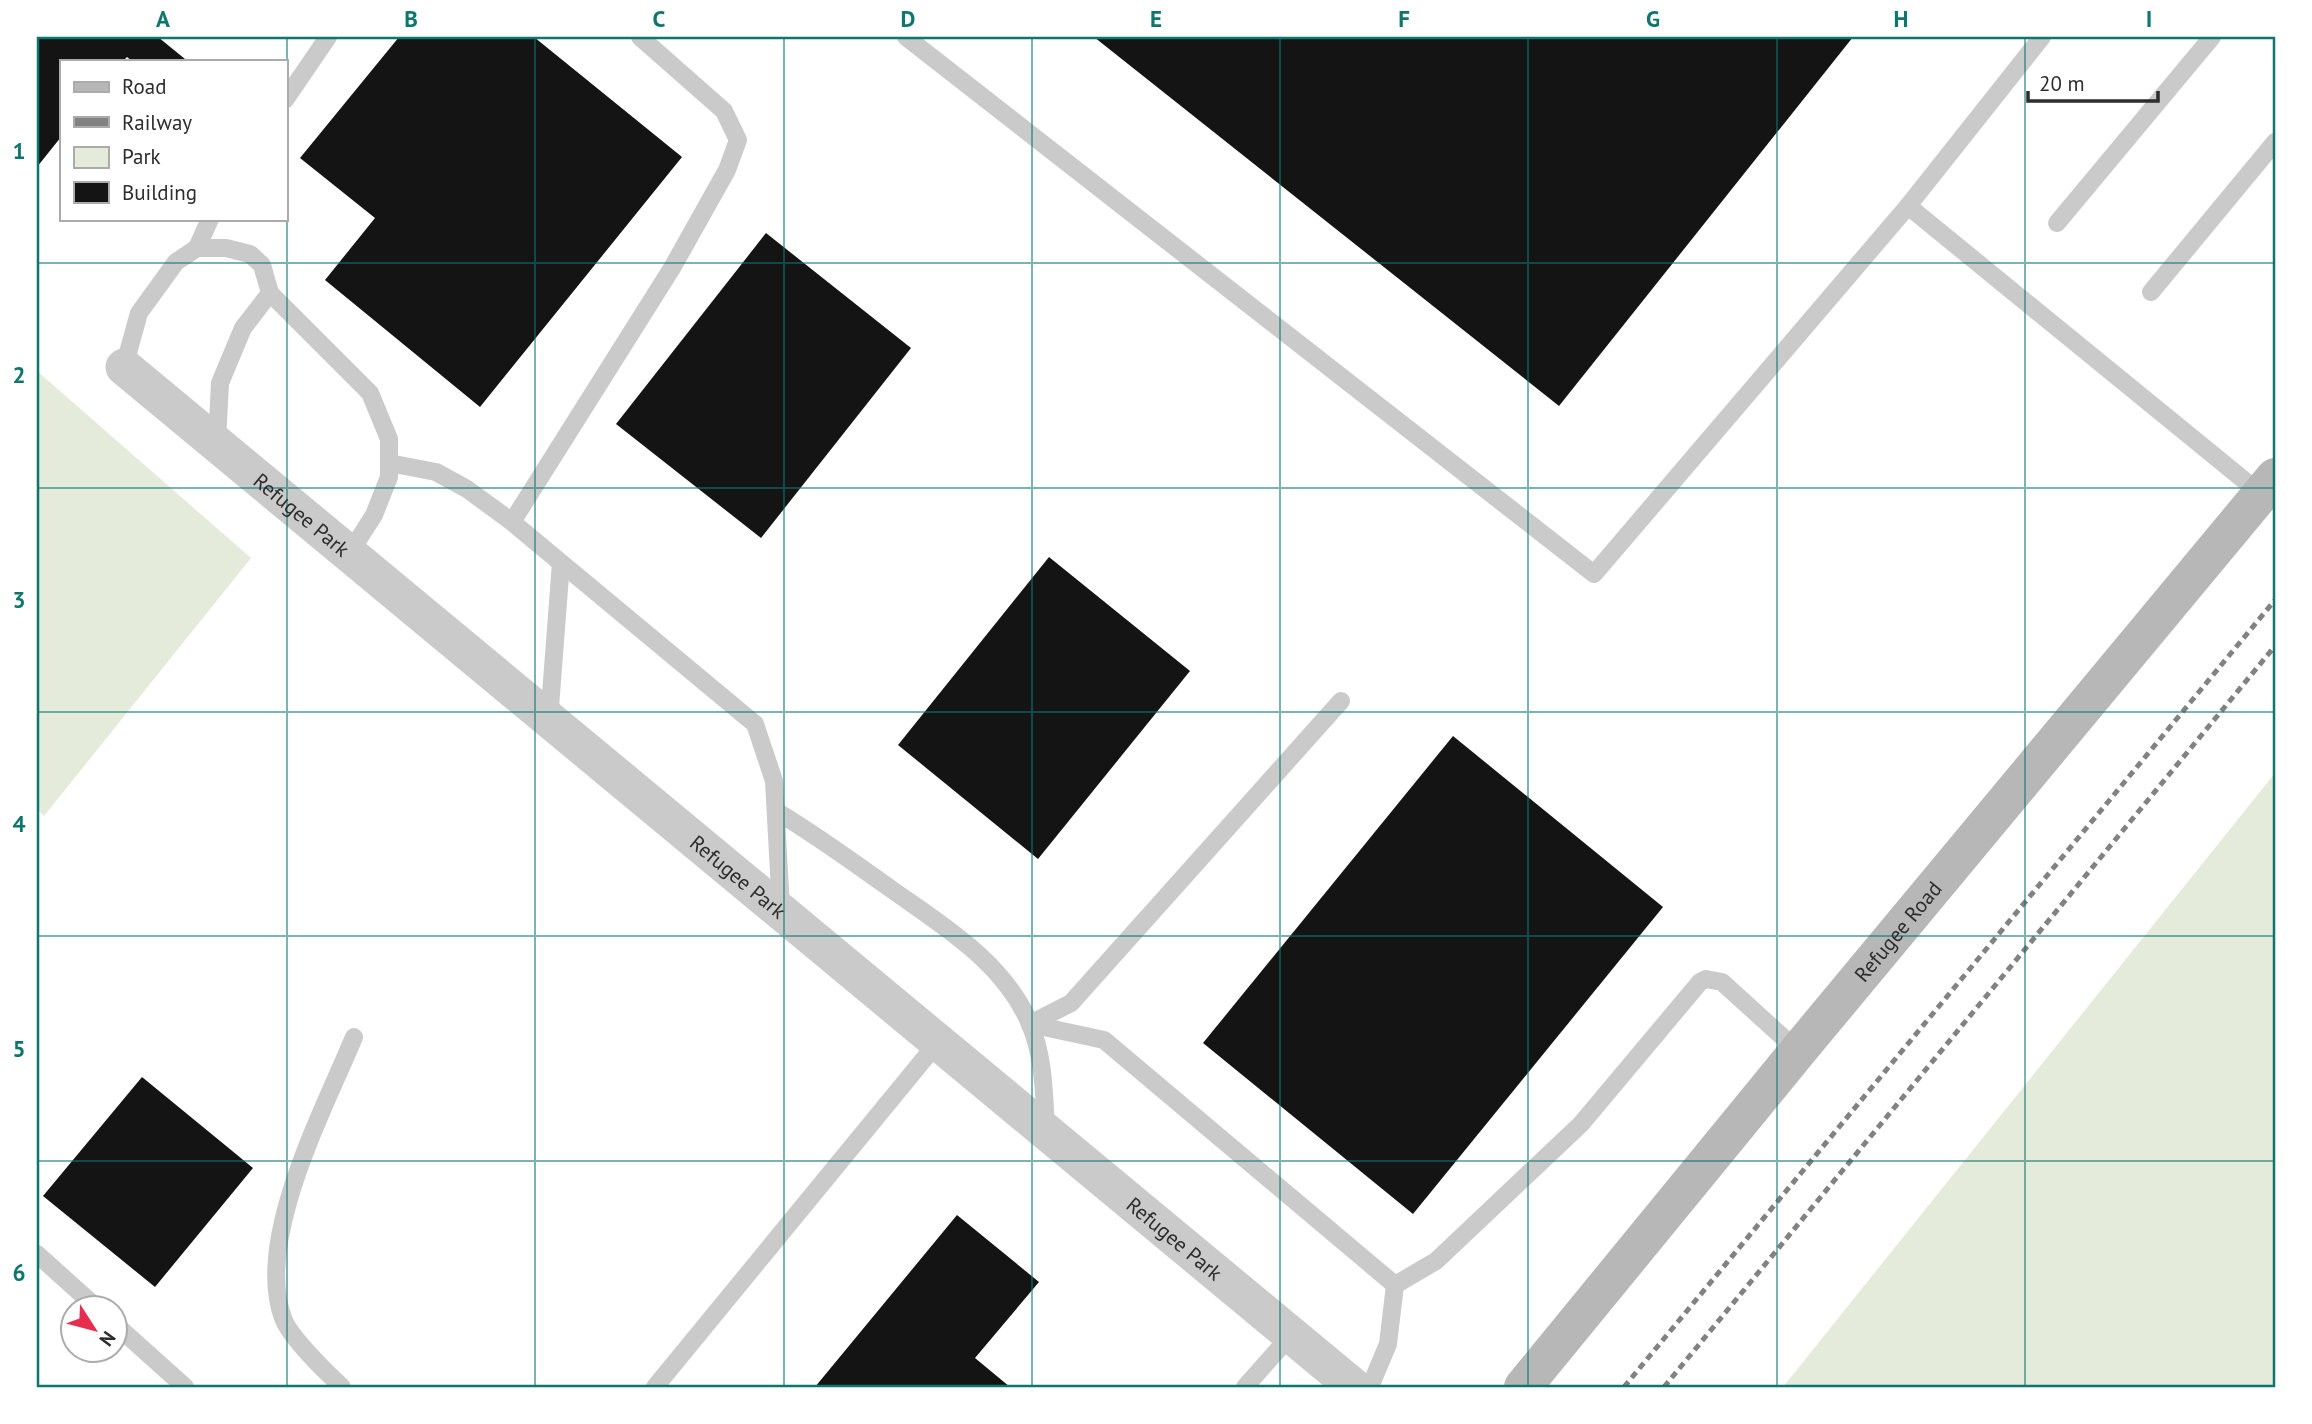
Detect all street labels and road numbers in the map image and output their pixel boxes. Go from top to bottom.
street label: Refugee Park [248,467,355,562]
street label: Refugee Park [685,829,792,924]
street label: Refugee Road [1848,875,1947,987]
street label: Refugee Park [1121,1191,1228,1286]

